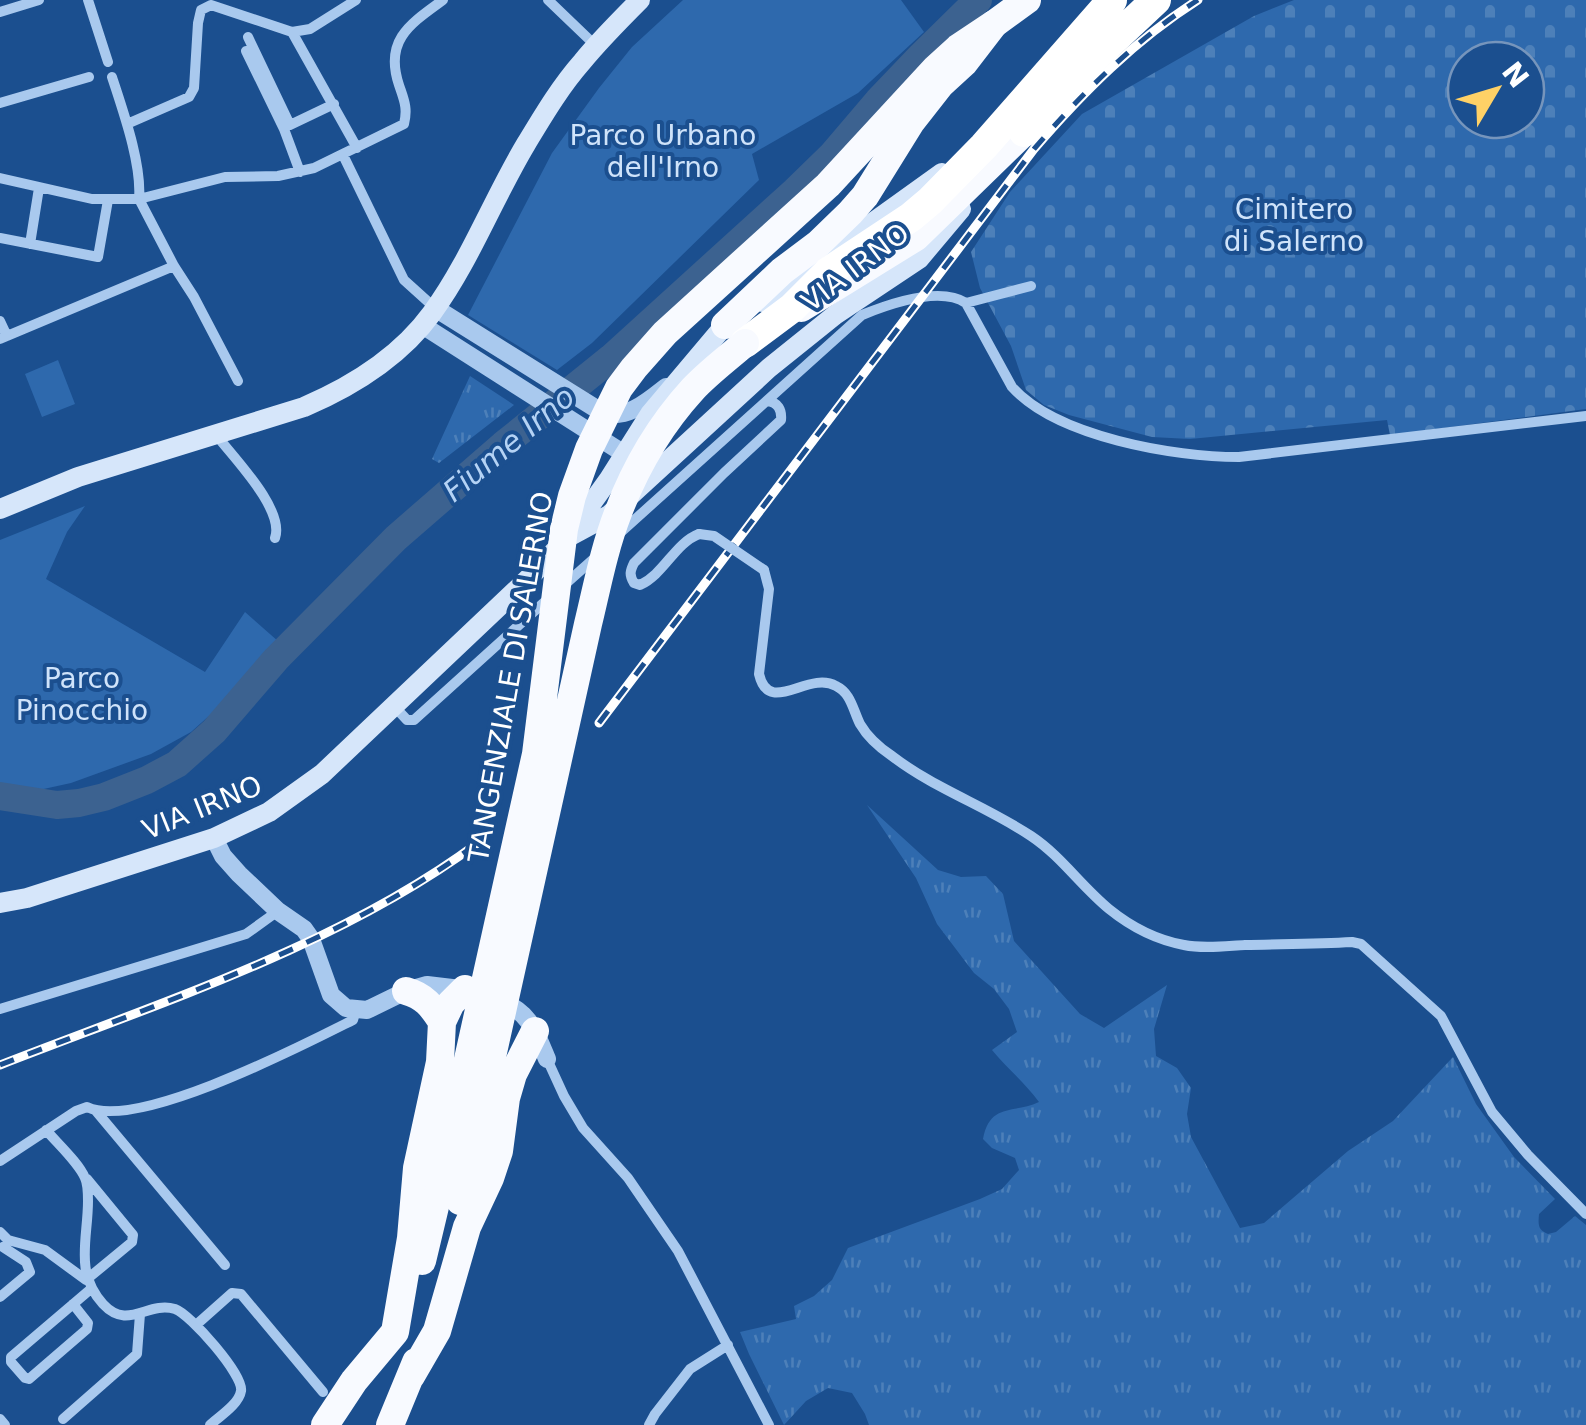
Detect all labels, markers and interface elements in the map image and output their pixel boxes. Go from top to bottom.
north arrow [1446,40,1546,140]
text: N [1495,56,1536,94]
park label: Parco Urbano dell'Irno [570,119,756,184]
park label: Cimitero di Salerno [1224,193,1364,258]
street label: VIA IRNO [795,216,916,319]
water label: Fiume Irno [436,379,581,509]
street label: TANGENZIALE DI SALERNO [461,489,559,866]
park label: Parco Pinocchio [16,662,148,727]
street label: VIA IRNO [138,769,267,846]

